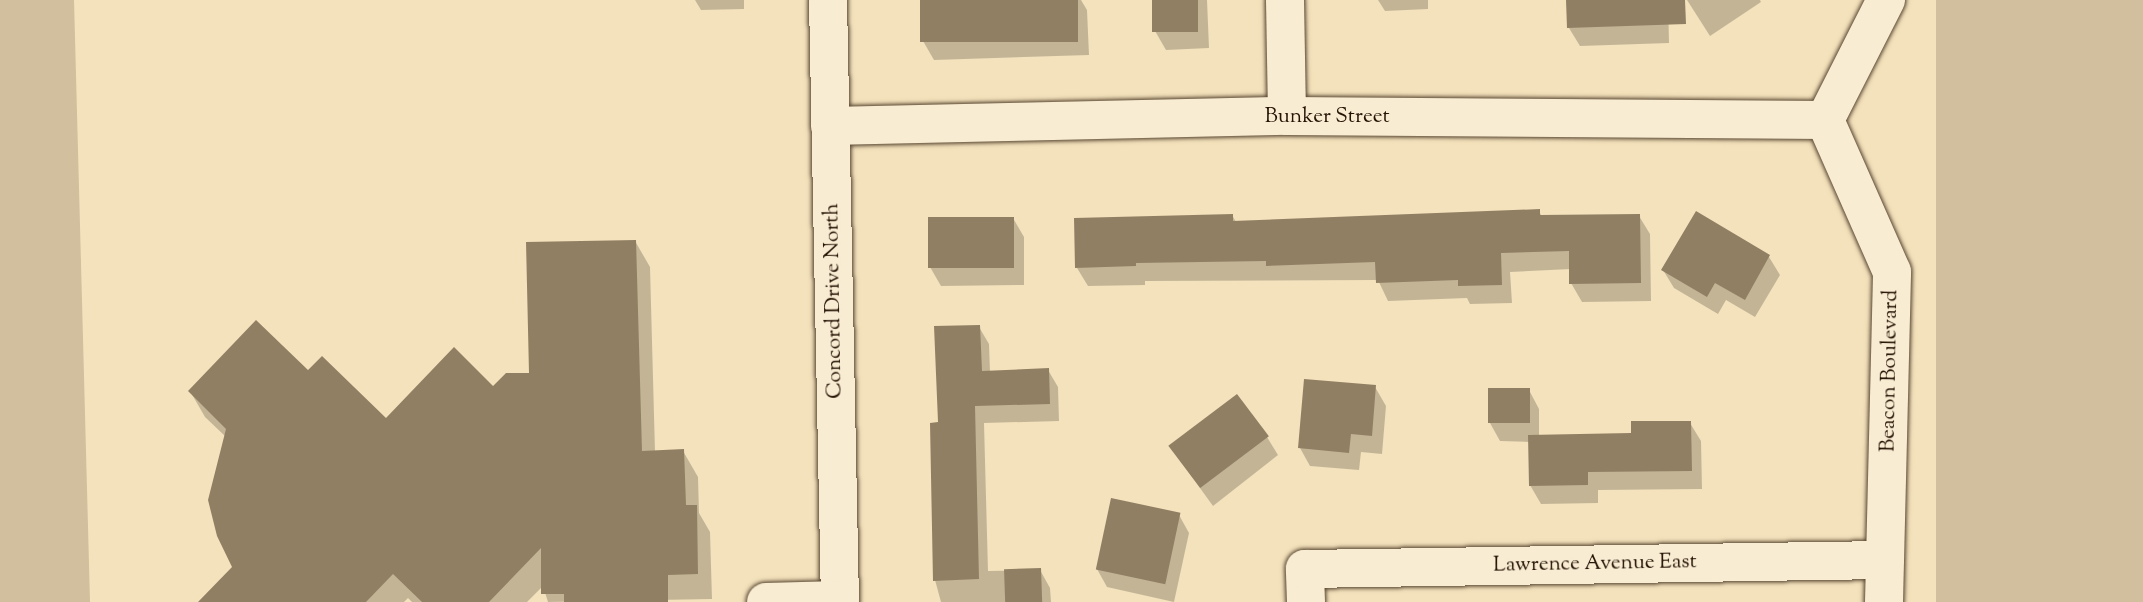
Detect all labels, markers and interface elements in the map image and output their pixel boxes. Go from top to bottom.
street label: Bunker Street [1264,104,1390,130]
street label: Concord Drive North [820,203,848,399]
street label: Beacon Boulevard [1876,290,1904,452]
street label: Lawrence Avenue East [1493,550,1697,578]

